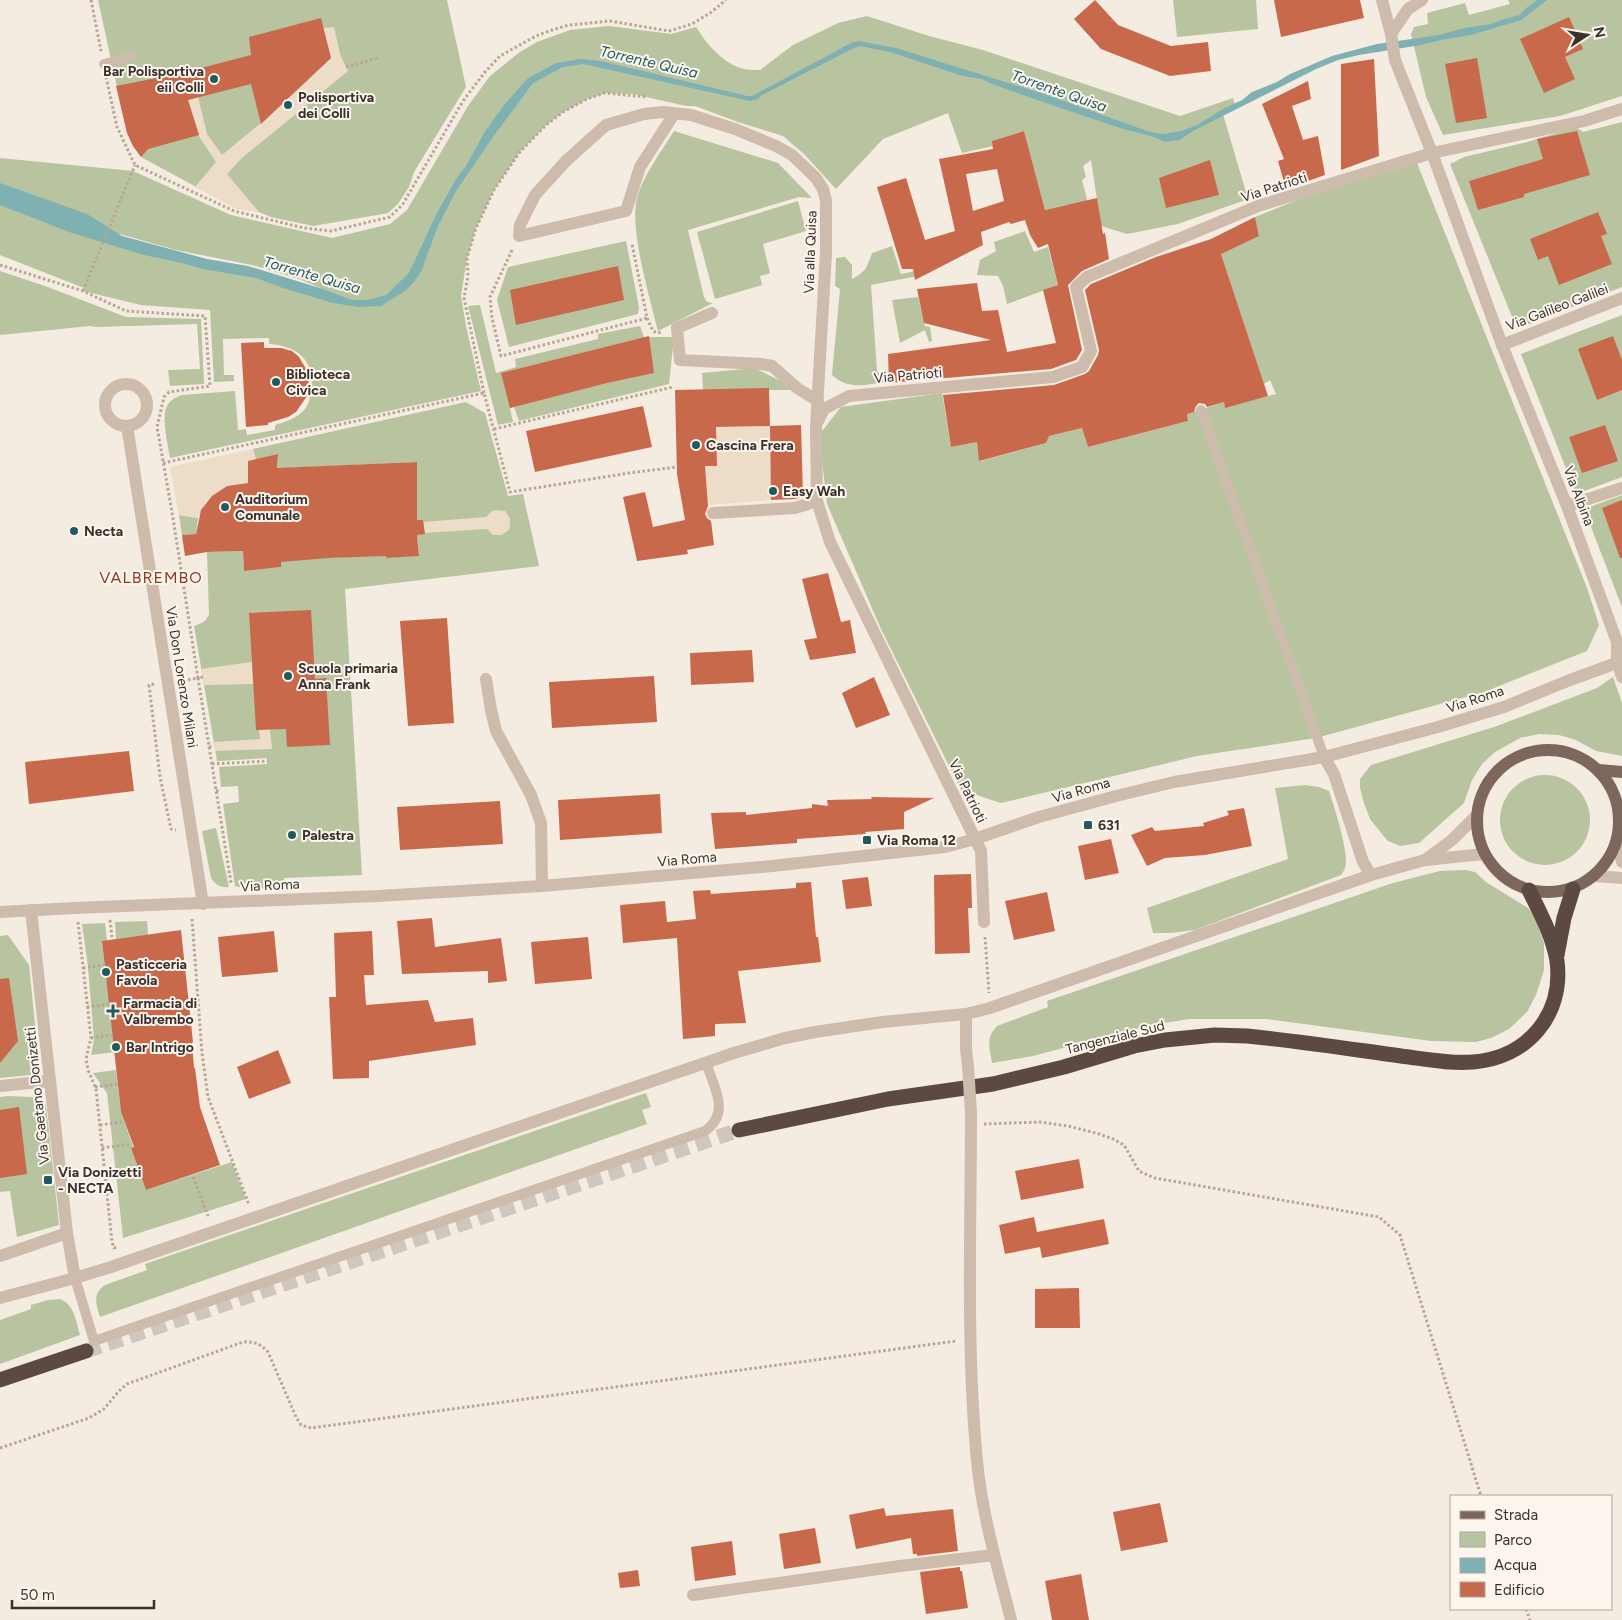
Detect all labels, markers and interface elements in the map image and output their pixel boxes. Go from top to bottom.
north arrow [1562,10,1612,60]
text: N [1590,25,1609,39]
water label: Torrente Quisa [598,42,700,82]
place label: Bar Polisportiva eii Colli [103,63,204,96]
water label: Torrente Quisa [1009,66,1109,116]
marker: Bar Polisportiva eii Colli [208,73,220,85]
place label: Polisportiva dei Colli [298,89,374,122]
marker: Polisportiva dei Colli [282,99,294,111]
street label: Via Patrioti [1239,169,1309,206]
street label: Via alla Quisa [801,210,820,294]
water label: Torrente Quisa [261,253,363,297]
street label: Via Galileo Galilei [1504,280,1611,335]
street label: Via Patrioti [873,364,943,387]
place label: Biblioteca Civica [286,366,350,399]
marker: Biblioteca Civica [270,376,282,388]
place label: Cascina Frera [706,437,794,454]
marker: Cascina Frera [690,439,702,451]
street label: Via Albina [1559,464,1598,528]
place label: Easy Wah [783,483,845,500]
marker: Easy Wah [767,485,779,497]
place label: Auditorium Comunale [235,491,308,524]
marker: Auditorium Comunale [219,501,231,513]
place label: Necta [84,523,123,540]
marker: Necta [68,525,80,537]
district label: VALBREMBO [99,568,203,587]
street label: Via Don Lorenzo Milani [162,605,201,749]
place label: Scuola primaria Anna Frank [298,660,398,693]
marker: Scuola primaria Anna Frank [282,670,294,682]
street label: Via Roma [1444,682,1506,717]
street label: Via Patrioti [945,757,990,826]
street label: Via Roma [1050,774,1112,807]
place label: 631 [1098,817,1120,834]
marker: 631 [1082,819,1094,831]
place label: Palestra [302,827,354,844]
marker: Palestra [286,829,298,841]
place label: Via Roma 12 [877,832,956,849]
marker: Via Roma 12 [861,834,873,846]
street label: Via Roma [657,848,717,871]
street label: Via Roma [240,875,300,896]
place label: Pasticceria Favola [116,956,187,989]
marker: Pasticceria Favola [100,966,112,978]
place label: Farmacia di Valbrembo [123,995,197,1028]
marker: Farmacia di Valbrembo [107,1005,119,1017]
street label: Tangenziale Sud [1064,1017,1166,1058]
street label: Via Gaetano Donizetti [22,1026,53,1165]
place label: Bar Intrigo [126,1039,194,1056]
marker: Bar Intrigo [110,1041,122,1053]
place label: Via Donizetti - NECTA [58,1164,141,1197]
marker: Via Donizetti - NECTA [42,1174,54,1186]
legend [1450,1495,1612,1610]
text: Strada [1494,1506,1538,1524]
text: Parco [1494,1531,1532,1549]
text: Acqua [1494,1556,1537,1574]
scale bar [12,1578,155,1610]
text: Edificio [1494,1581,1545,1599]
text: 50 m [20,1586,55,1604]

